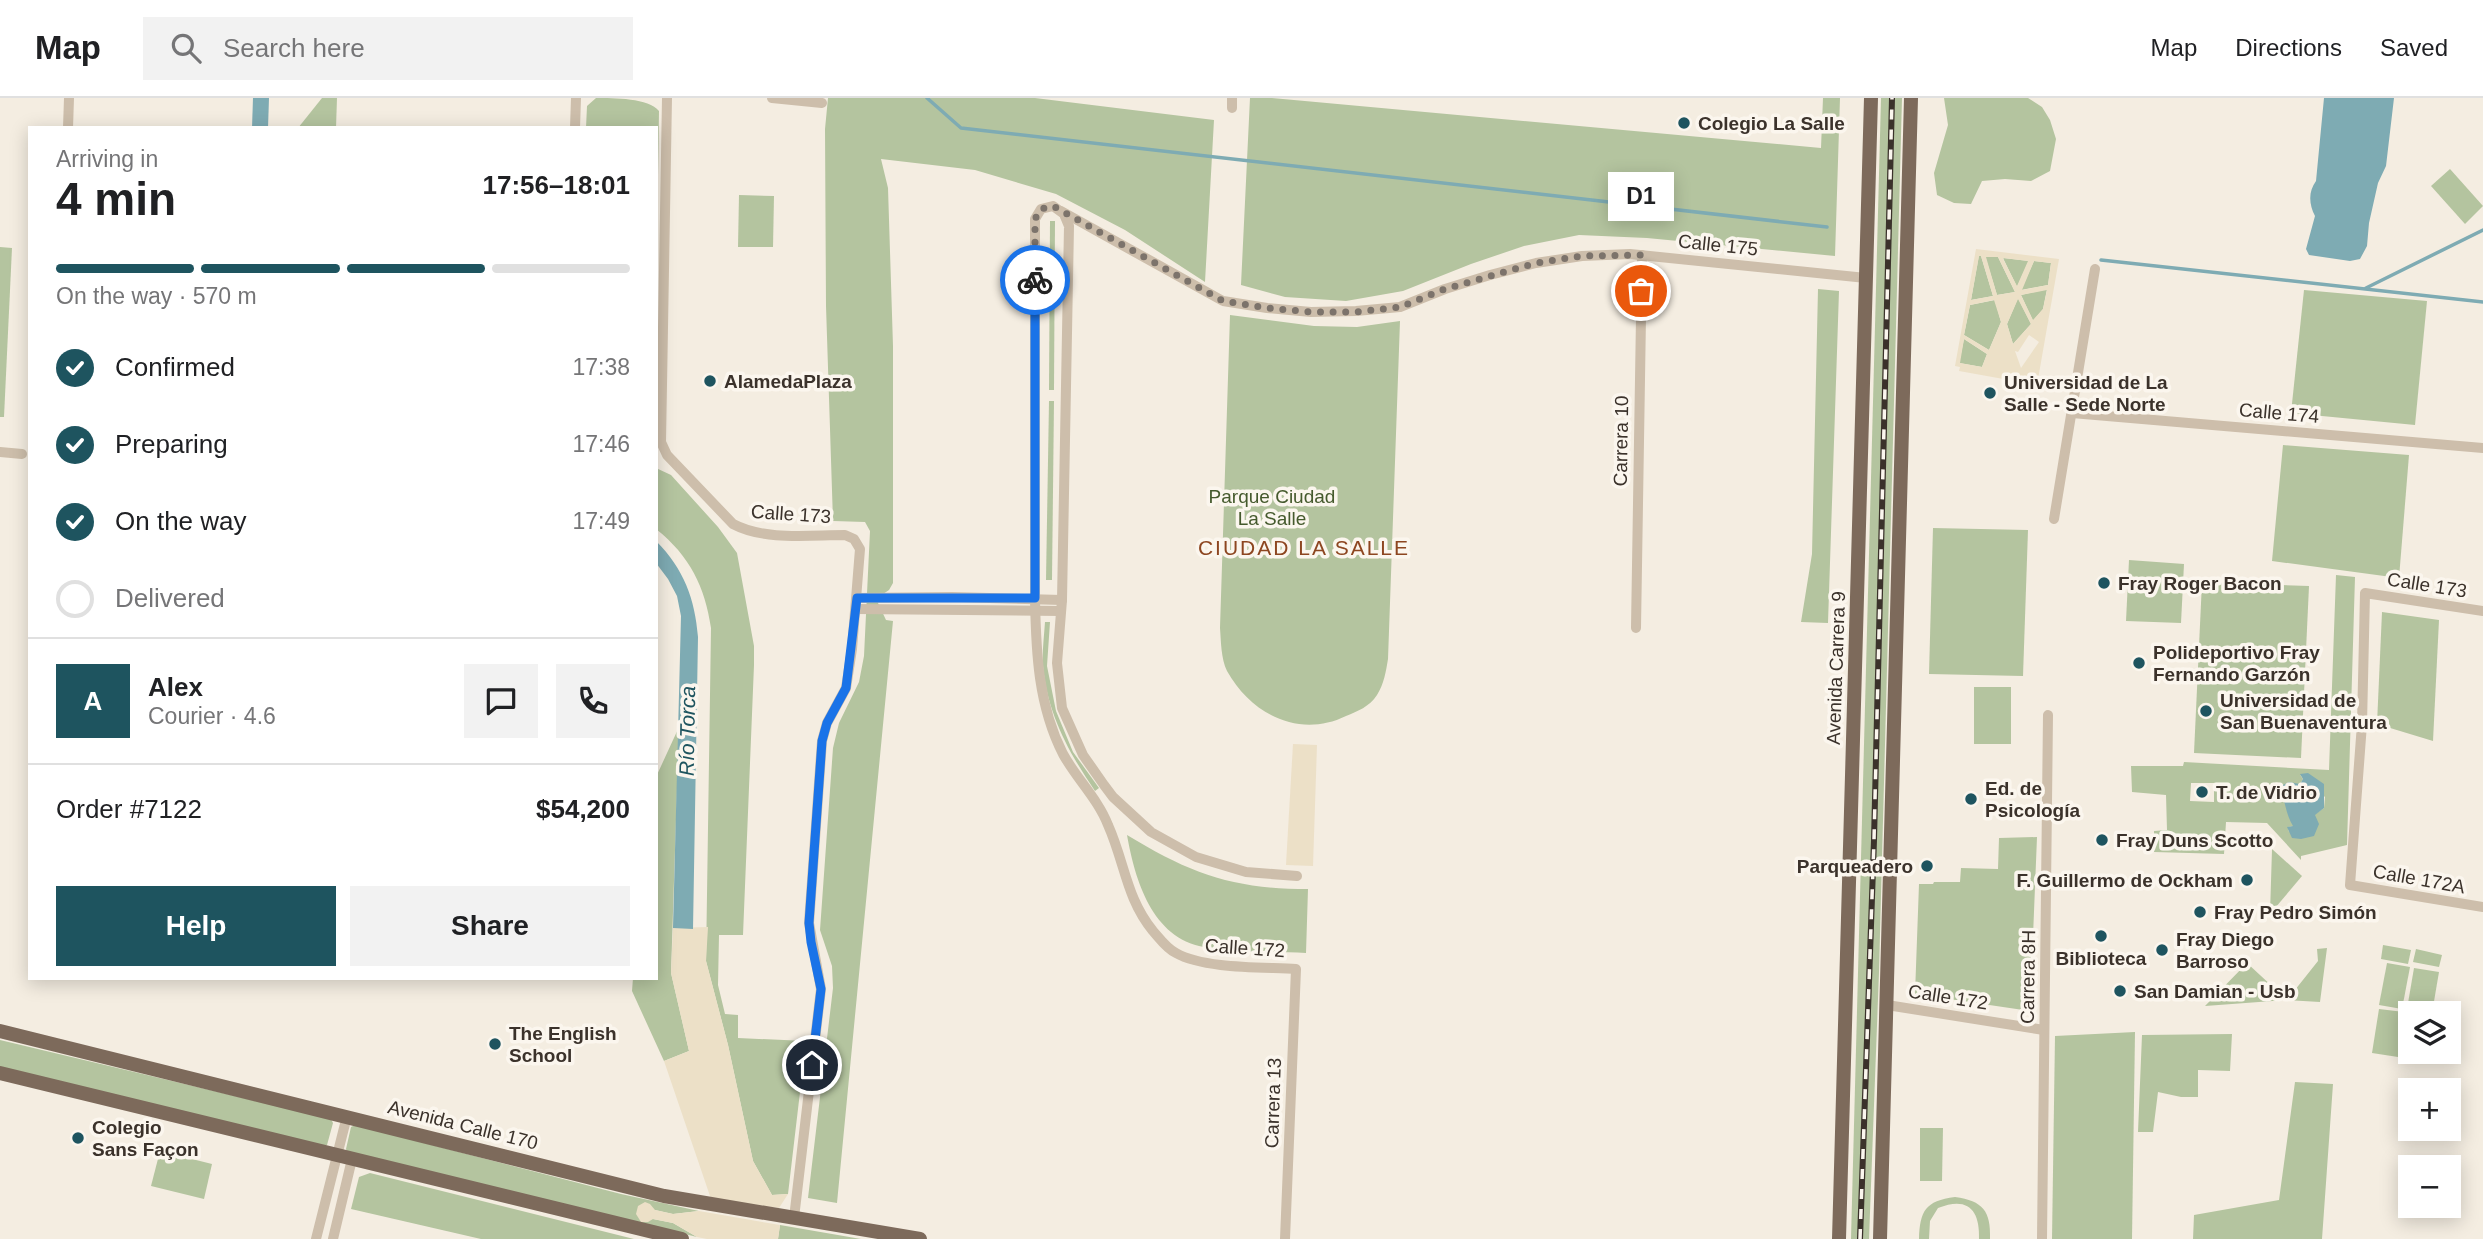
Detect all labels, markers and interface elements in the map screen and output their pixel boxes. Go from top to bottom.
search box [143,17,633,80]
text: Map [35,29,101,66]
icon: search [167,29,205,67]
text: Search here [223,33,365,63]
text: Map [2151,34,2197,61]
text: Directions [2235,34,2342,61]
text: Saved [2380,34,2448,61]
place label: Colegio La Salle [1698,113,1845,134]
marker: Colegio La Salle [1676,115,1692,131]
text: Arriving in [56,146,158,172]
text: 17:56–18:01 [483,170,630,200]
callout: D1 [1608,172,1674,221]
text: 4 min [56,173,176,225]
text: D1 [1626,183,1656,209]
street label: Calle 175 [1677,230,1759,260]
courier [1000,245,1070,315]
icon: bike [1016,261,1054,299]
pin [1611,261,1671,321]
icon: bag [1622,272,1660,310]
text: On the way · 570 m [56,283,257,309]
icon: check [56,349,94,387]
text: Confirmed [115,352,235,382]
text: 17:38 [572,354,630,380]
place label: AlamedaPlaza [724,371,852,392]
place label: Universidad de La Salle - Sede Norte [2004,372,2168,415]
marker: AlamedaPlaza [702,373,718,389]
marker: Universidad de La Salle - Sede Norte [1982,385,1998,401]
street label: Carrera 10 [1610,395,1632,487]
street label: Calle 174 [2238,399,2320,427]
icon: check [56,426,94,464]
text: Preparing [115,429,228,459]
text: 17:46 [572,431,630,457]
park label: Parque Ciudad La Salle [1209,486,1335,529]
street label: Calle 173 [750,501,832,527]
icon: check [56,503,94,541]
text: On the way [115,506,247,536]
text: 17:49 [572,508,630,534]
district label: CIUDAD LA SALLE [1198,536,1410,559]
street label: Calle 173 [2386,568,2468,602]
place label: Fray Roger Bacon [2118,573,2282,594]
marker: Fray Roger Bacon [2096,575,2112,591]
text: Delivered [115,583,225,613]
street label: Avenida Carrera 9 [1823,591,1849,745]
place label: Polideportivo Fray Fernando Garzón [2153,642,2320,685]
marker: Polideportivo Fray Fernando Garzón [2131,655,2147,671]
button: chat [464,664,538,738]
button: phone [556,664,630,738]
text: Alex [148,672,203,702]
text: A [84,686,102,716]
water label: Río Torca [675,686,699,776]
place label: Universidad de San Buenaventura [2220,690,2387,733]
text: Courier · 4.6 [148,703,276,729]
marker: Universidad de San Buenaventura [2198,703,2214,719]
place label: Ed. de Psicología [1985,778,2080,821]
place label: T. de Vidrio [2216,782,2317,803]
marker: T. de Vidrio [2194,784,2210,800]
marker: Ed. de Psicología [1963,791,1979,807]
text: Order #7122 [56,794,202,824]
text: $54,200 [536,794,630,824]
place label: Fray Duns Scotto [2116,830,2273,851]
marker: Fray Duns Scotto [2094,832,2110,848]
place label: Parqueadero [1797,856,1913,877]
marker: Parqueadero [1919,858,1935,874]
street label: Calle 172A [2371,861,2467,897]
place label: F. Guillermo de Ockham [2017,870,2233,891]
marker: F. Guillermo de Ockham [2239,872,2255,888]
button: Help [56,886,336,966]
button: Share [350,886,630,966]
place label: Fray Pedro Simón [2214,902,2377,923]
marker: Fray Pedro Simón [2192,904,2208,920]
marker: Biblioteca [2093,928,2109,944]
place label: Fray Diego Barroso [2176,929,2274,972]
street label: Carrera 8H [2017,930,2039,1024]
street label: Calle 172 [1204,935,1286,961]
marker: Fray Diego Barroso [2154,942,2170,958]
place label: Biblioteca [2056,948,2147,969]
street label: Calle 172 [1907,980,1989,1014]
place label: San Damian - Usb [2134,981,2296,1002]
marker: San Damian - Usb [2112,983,2128,999]
map controls [2398,1001,2461,1218]
button: layers [2398,1001,2461,1064]
place label: The English School [509,1023,617,1066]
pin [782,1035,842,1095]
marker: The English School [487,1036,503,1052]
icon: home [793,1046,831,1084]
street label: Carrera 13 [1261,1057,1285,1149]
button: + [2398,1078,2461,1141]
street label: Avenida Calle 170 [386,1096,540,1154]
place label: Colegio Sans Façon [92,1117,199,1160]
marker: Colegio Sans Façon [70,1130,86,1146]
button: − [2398,1155,2461,1218]

